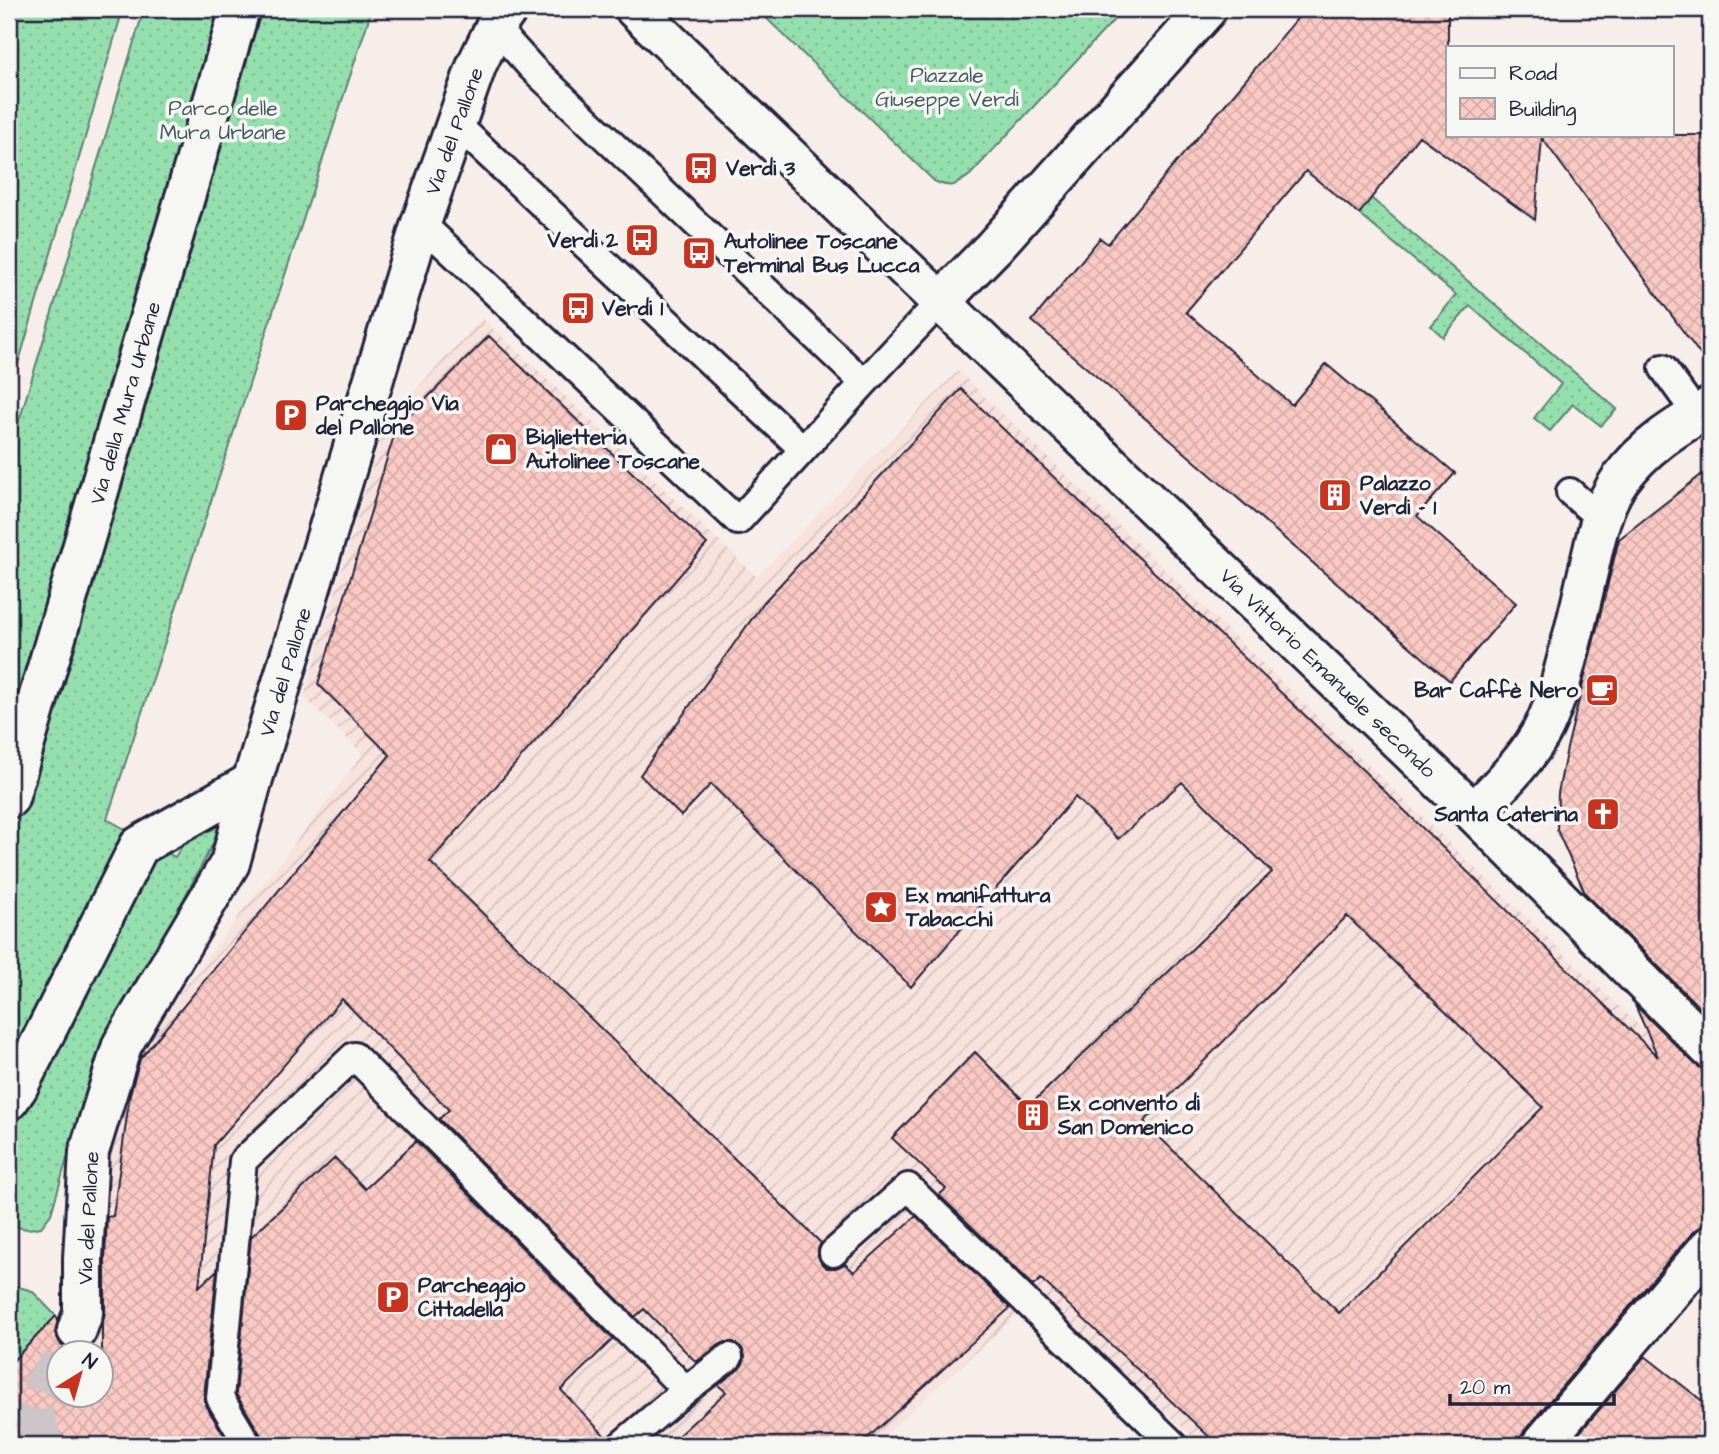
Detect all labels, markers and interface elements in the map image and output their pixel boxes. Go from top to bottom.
legend [1446,46,1674,136]
text: Road [1509,59,1557,88]
park label: Piazzale Giuseppe Verdi [875,61,1019,115]
street label: Via del Pallone [418,63,491,199]
park label: Parco delle Mura Urbane [160,94,286,147]
text: Building [1509,95,1577,126]
bus stop icon: Verdi 3 [682,149,720,187]
place label: Verdi 3 [725,154,795,183]
bus stop icon: Verdi 2 [623,221,661,259]
place label: Verdi 2 [547,226,619,255]
place label: Autolinee Toscane Terminal Bus Lucca [723,227,920,280]
bus stop icon: Autolinee Toscane Terminal Bus Lucca [680,234,718,272]
bus stop icon: Verdi 1 [559,289,597,327]
place label: Verdi 1 [601,294,663,323]
street label: Via della Mura Urbane [83,298,168,508]
place label: Parcheggio Via del Pallone [315,389,459,442]
parking icon: Parcheggio Via del Pallone [272,396,310,434]
place label: Biglietteria Autolinee Toscane [526,423,700,476]
shop icon: Biglietteria Autolinee Toscane [482,430,520,468]
place label: Palazzo Verdi - 1 [1359,469,1436,522]
building icon: Palazzo Verdi - 1 [1316,476,1354,514]
street label: Via Vittorio Emanuele secondo [1213,562,1442,785]
street label: Via del Pallone [252,604,319,740]
cafe icon: Bar Caffè Nero [1583,671,1621,709]
place label: Bar Caffè Nero [1414,676,1578,705]
church icon: Santa Caterina [1584,795,1622,833]
place label: Santa Caterina [1433,800,1578,829]
place label: Ex manifattura Tabacchi [905,881,1051,934]
place icon: Ex manifattura Tabacchi [862,888,900,926]
place label: Ex convento di San Domenico [1057,1089,1201,1142]
building icon: Ex convento di San Domenico [1014,1096,1052,1134]
street label: Via del Pallone [71,1151,106,1286]
place label: Parcheggio Cittadella [418,1271,526,1324]
parking icon: Parcheggio Cittadella [374,1278,412,1316]
north arrow [46,1338,116,1408]
text: N [76,1347,102,1376]
scale bar [1450,1363,1614,1407]
text: 20 m [1460,1373,1511,1402]

